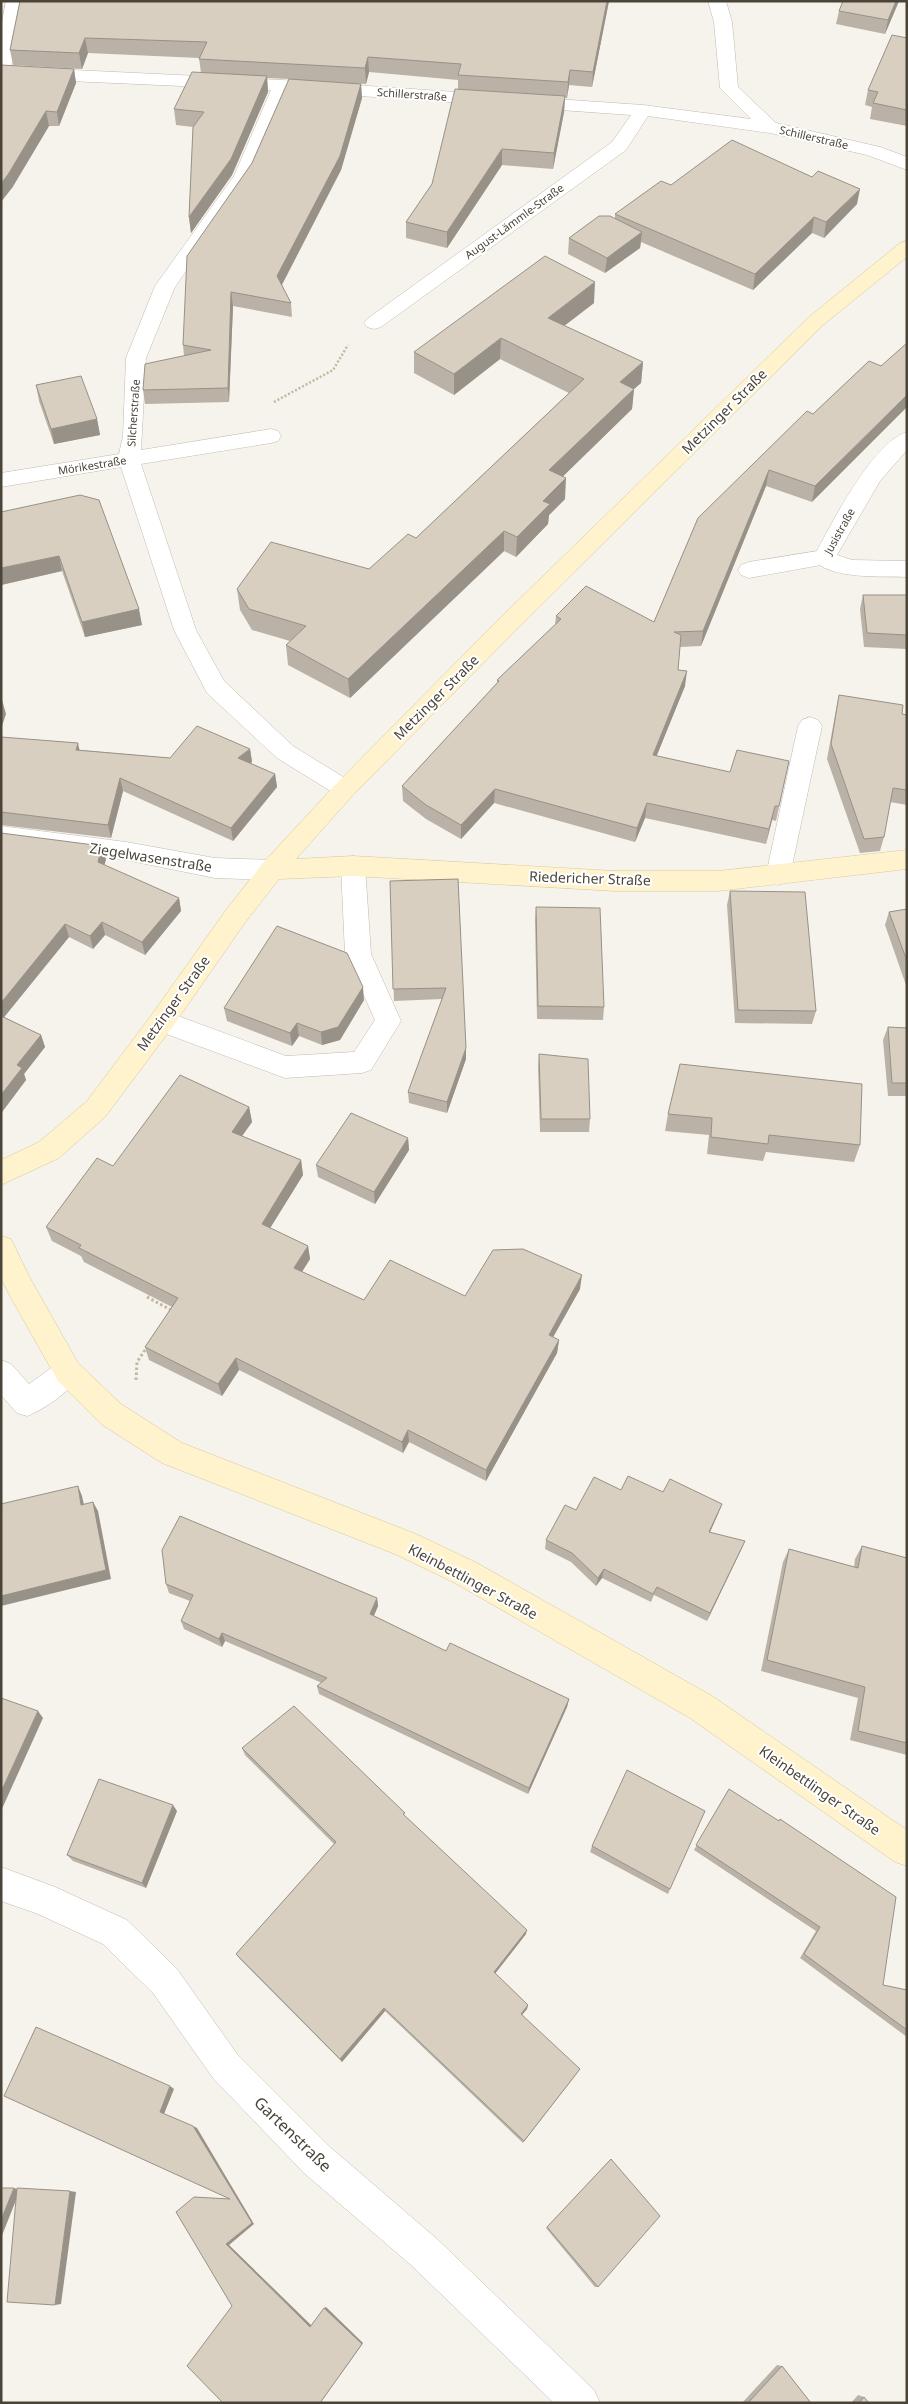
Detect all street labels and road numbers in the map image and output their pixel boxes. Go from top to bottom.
street label: Schillerstraße [376,84,448,104]
street label: Schillerstraße [778,122,850,152]
street label: August-Lämmle-Straße [461,180,567,262]
street label: Metzinger Straße [677,364,771,458]
street label: Silcherstraße [123,379,143,447]
street label: Mörikestraße [57,452,127,478]
street label: Jusistraße [820,505,858,558]
street label: Metzinger Straße [389,650,483,744]
street label: Ziegelwasenstraße [88,838,214,876]
street label: Riedericher Straße [529,866,651,890]
street label: Metzinger Straße [132,952,214,1054]
street label: Kleinbettlinger Straße [405,1539,541,1623]
street label: Kleinbettlinger Straße [756,1741,884,1839]
street label: Gartenstraße [249,2091,337,2177]

